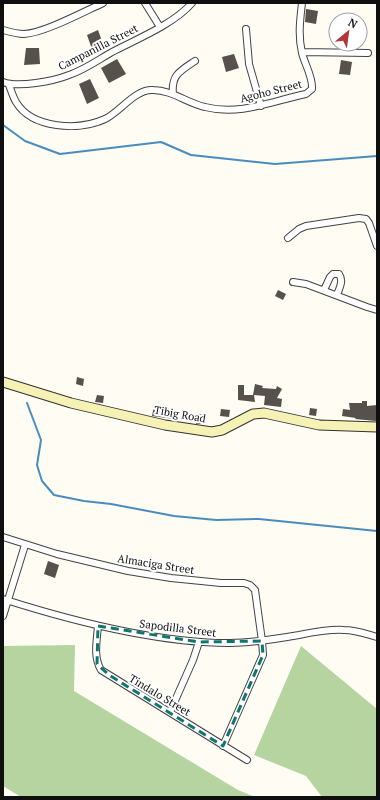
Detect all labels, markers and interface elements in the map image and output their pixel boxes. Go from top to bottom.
north arrow [328,12,368,52]
text: N [346,15,360,32]
street label: Campanilla Street [56,21,140,73]
street label: Agoho Street [238,77,304,105]
street label: Tibig Road [153,403,207,425]
street label: Almaciga Street [117,551,195,577]
street label: Sapodilla Street [139,616,217,640]
street label: Tindalo Street [127,671,193,719]

